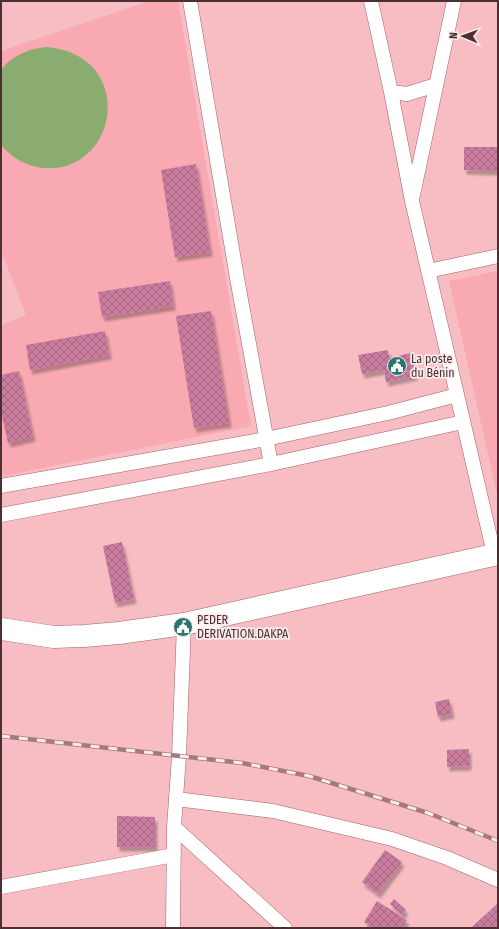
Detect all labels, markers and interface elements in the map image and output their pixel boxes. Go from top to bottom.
north arrow [443,16,483,56]
text: N [447,32,460,39]
place label: La poste du Bénin [411,352,455,380]
public building icon: La poste du Bénin [386,355,408,377]
place label: PEDER DERIVATION.DAKPA [197,613,289,641]
public building icon: PEDER DERIVATION.DAKPA [172,616,194,638]

